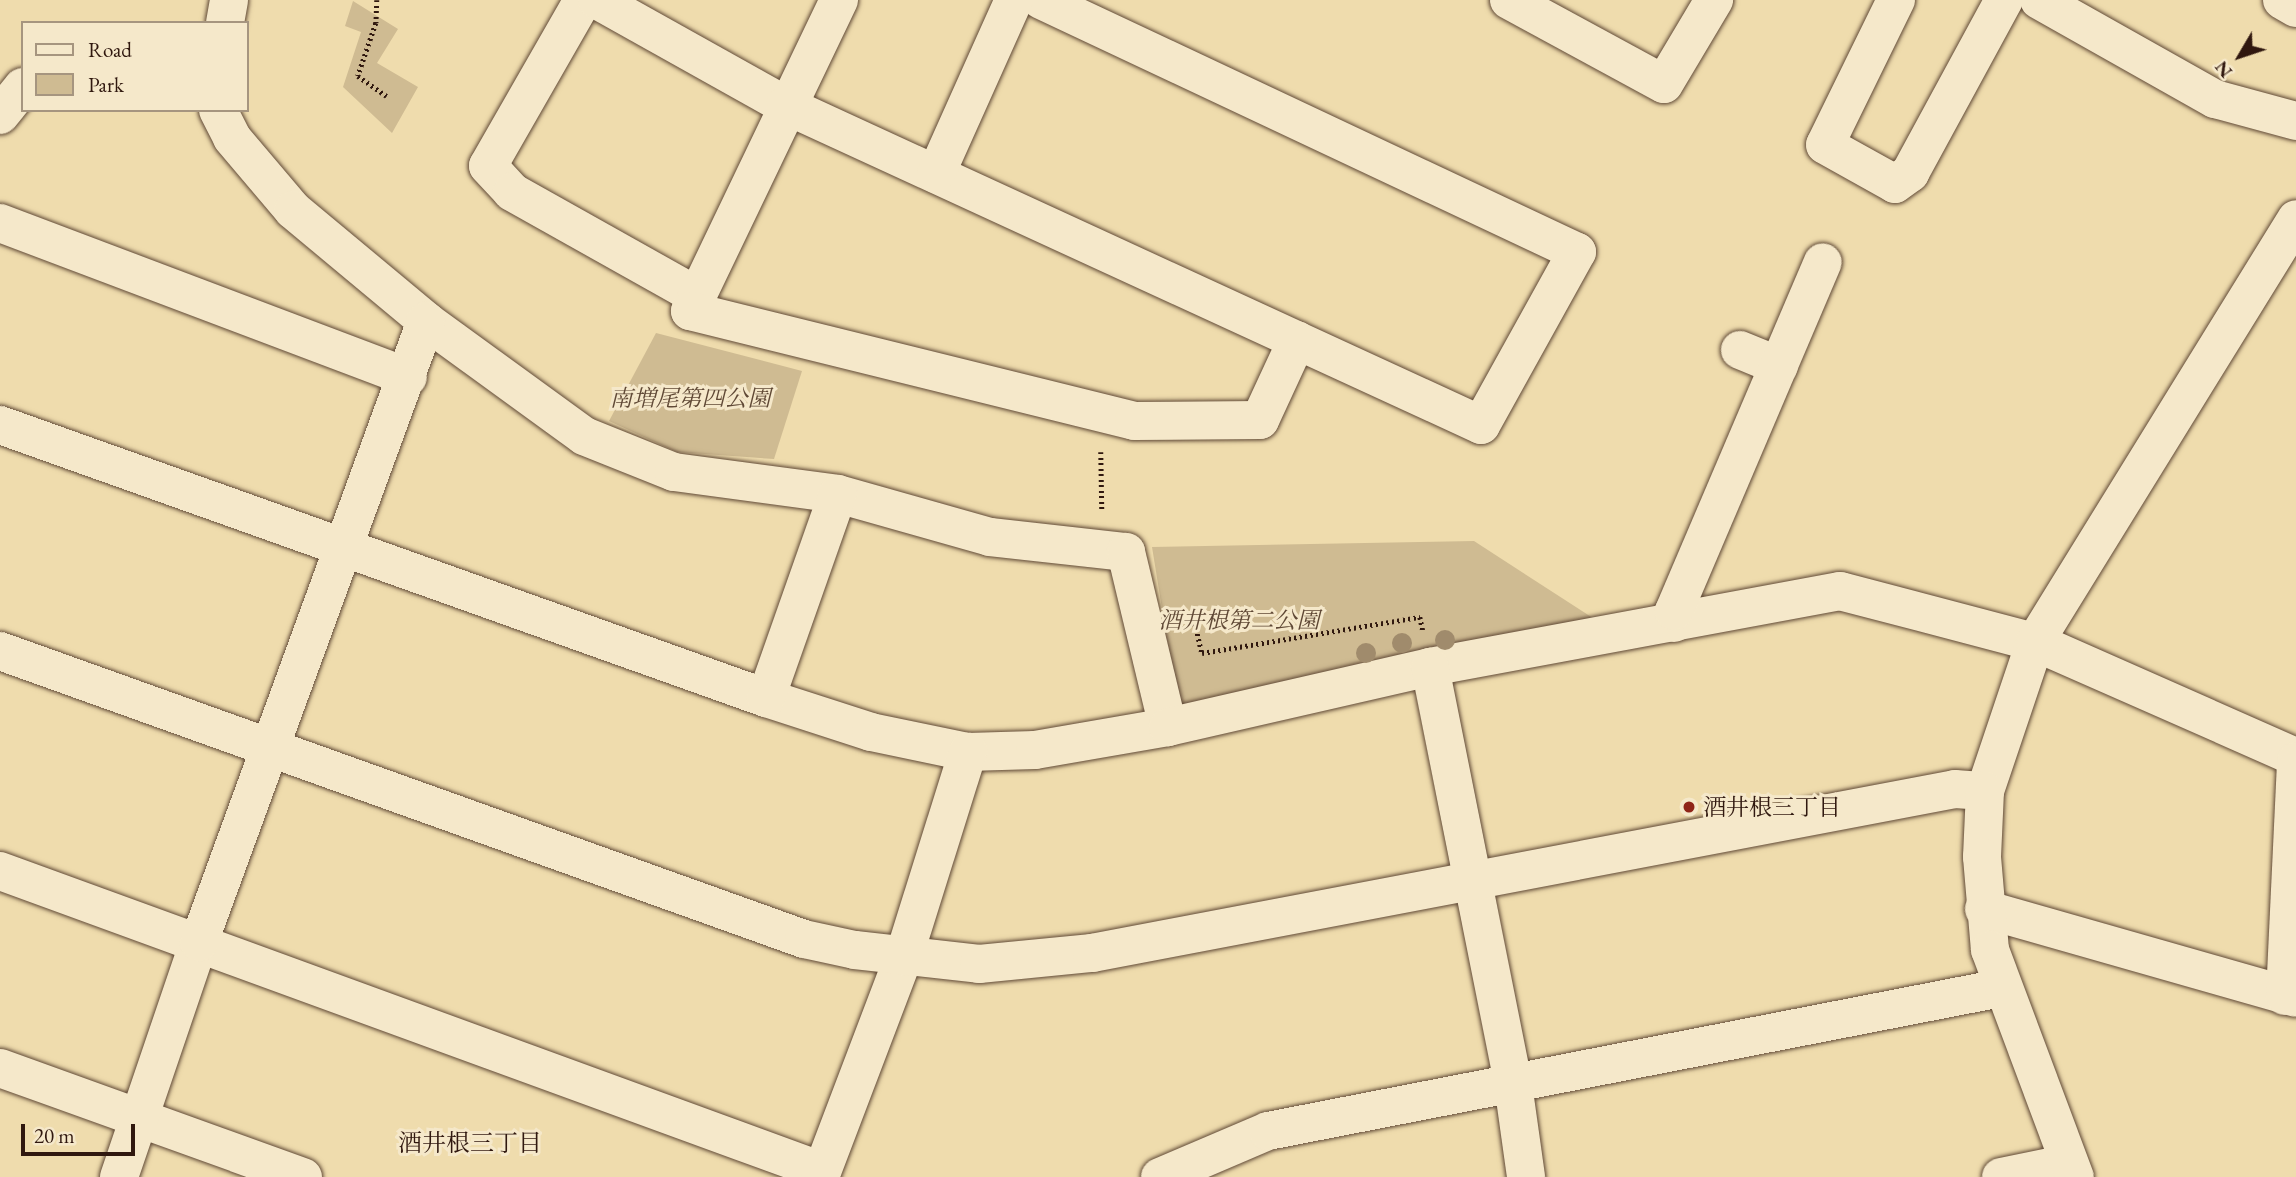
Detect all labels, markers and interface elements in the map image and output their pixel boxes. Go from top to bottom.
legend [21,21,248,112]
north arrow [2205,21,2275,91]
text: Road [88,36,132,63]
text: N [2209,56,2238,83]
text: Park [88,71,124,98]
park label: 南増尾第四公園 [610,384,770,412]
park label: 酒井根第二公園 [1159,606,1319,634]
place label: 酒井根三丁目 [1703,793,1841,821]
marker: 酒井根三丁目 [1681,799,1697,815]
scale bar [24,1110,138,1154]
text: 20 m [34,1122,75,1149]
district label: 酒井根三丁目 [398,1129,542,1157]

